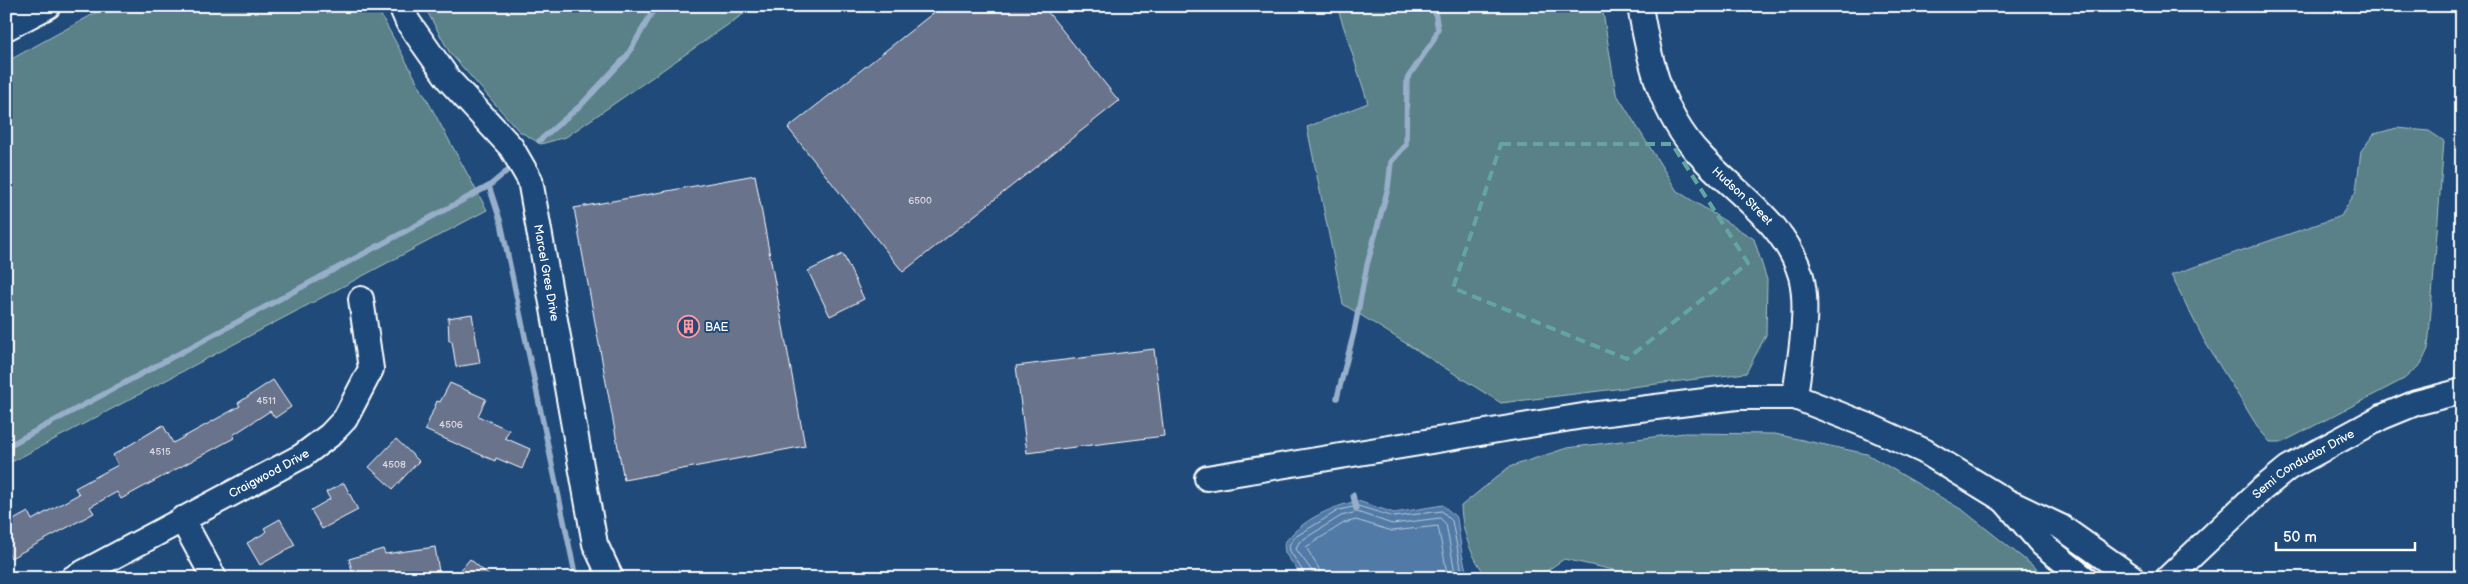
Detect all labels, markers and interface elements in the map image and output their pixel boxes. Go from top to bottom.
street label: Hudson Street [1708,164,1776,228]
house number: 6500 [908,195,932,207]
street label: Marcel Gres Drive [530,223,562,323]
building icon: BAE [677,315,701,339]
place label: BAE [705,320,729,335]
house number: 4511 [256,395,276,407]
house number: 4506 [439,419,463,431]
street label: Semi Conductor Drive [2249,426,2357,502]
house number: 4515 [149,446,171,458]
street label: Craigwood Drive [226,446,313,502]
house number: 4508 [382,459,406,471]
scale bar [2276,519,2414,551]
text: 50 m [2283,528,2317,547]

